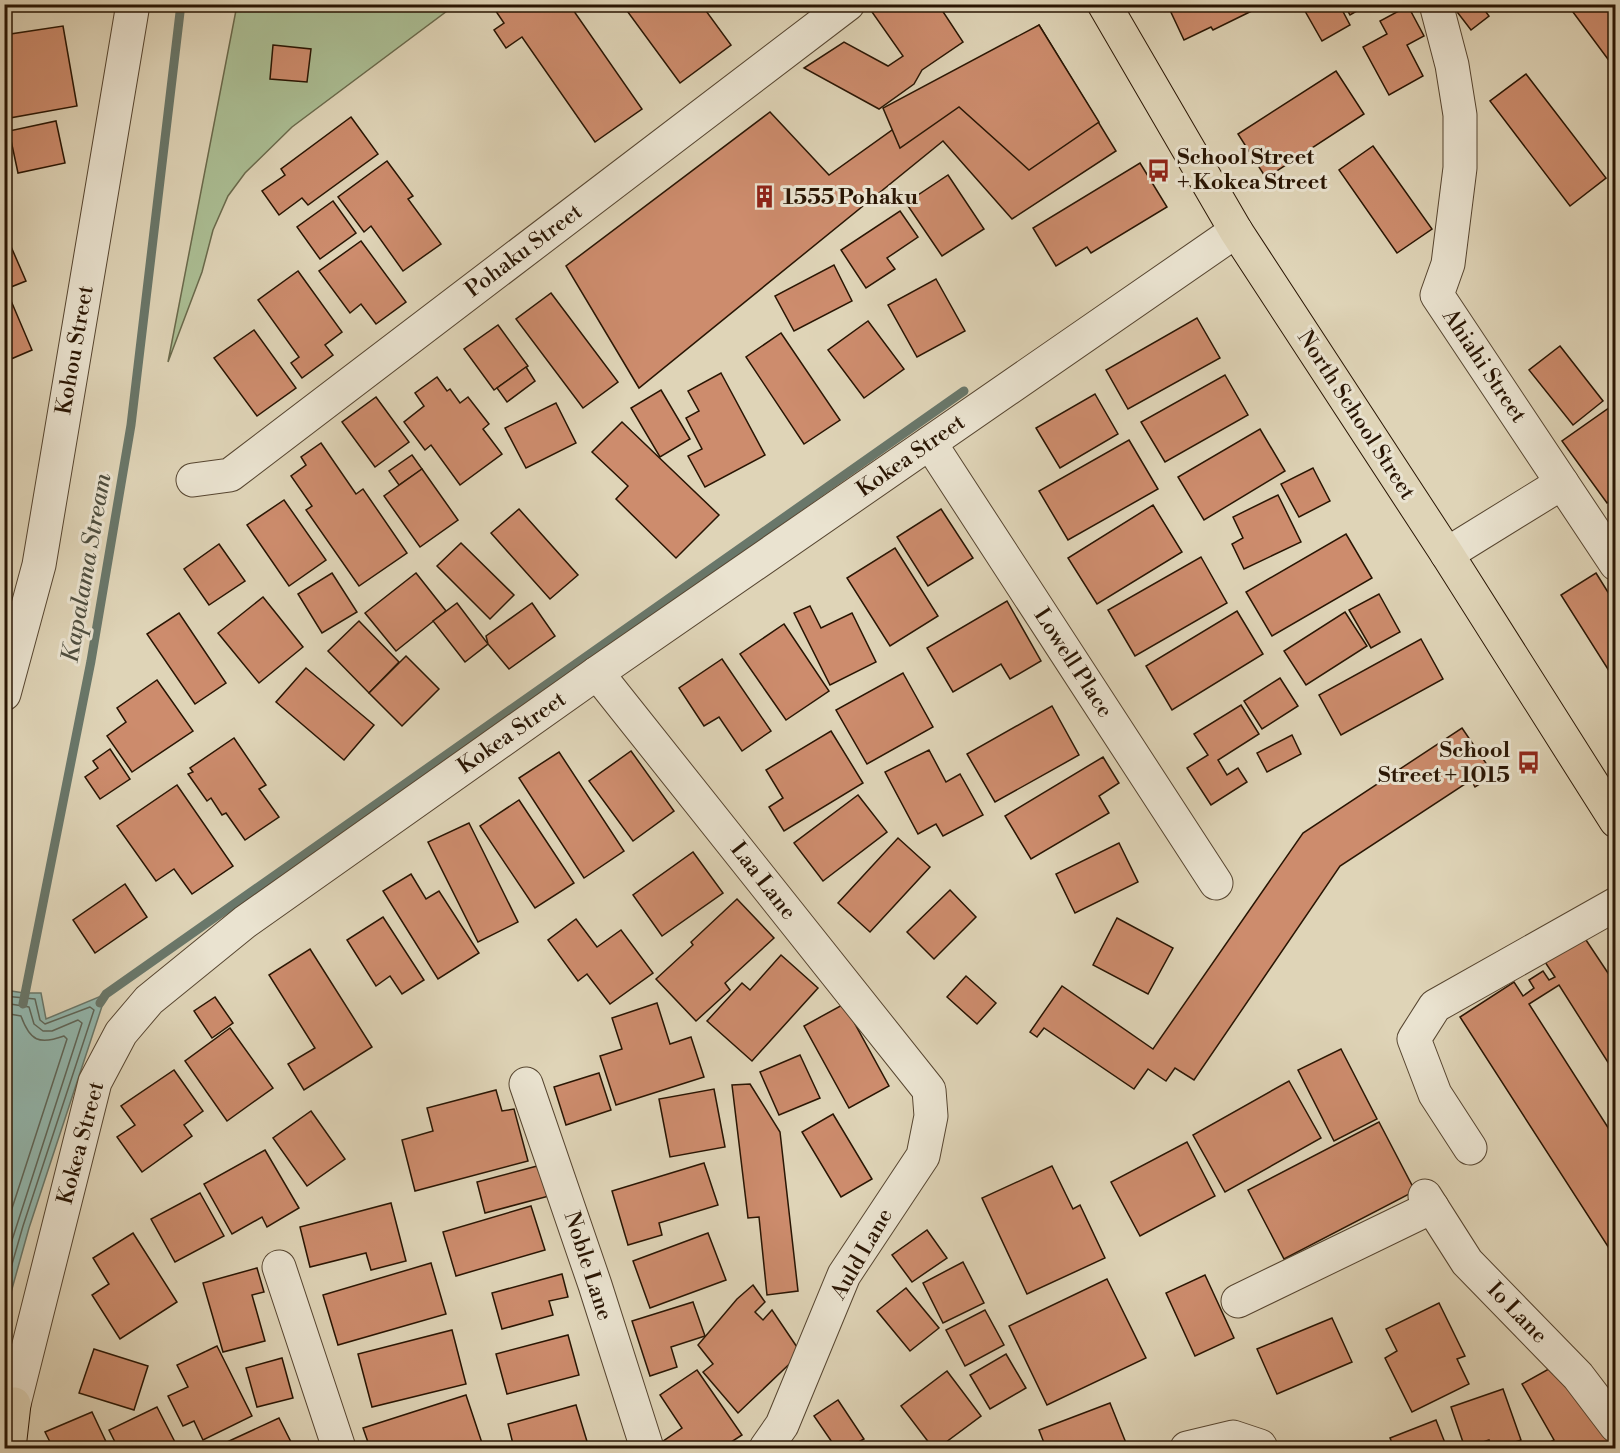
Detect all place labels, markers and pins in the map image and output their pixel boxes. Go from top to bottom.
place label: School Street + Kokea Street [1177,144,1327,196]
bus stop icon: School Street + Kokea Street [1146,157,1172,183]
building icon: 1555 Pohaku [752,184,778,210]
place label: 1555 Pohaku [783,184,919,211]
place label: School Street + 1015 [1378,737,1510,789]
bus stop icon: School Street + 1015 [1515,750,1541,776]

